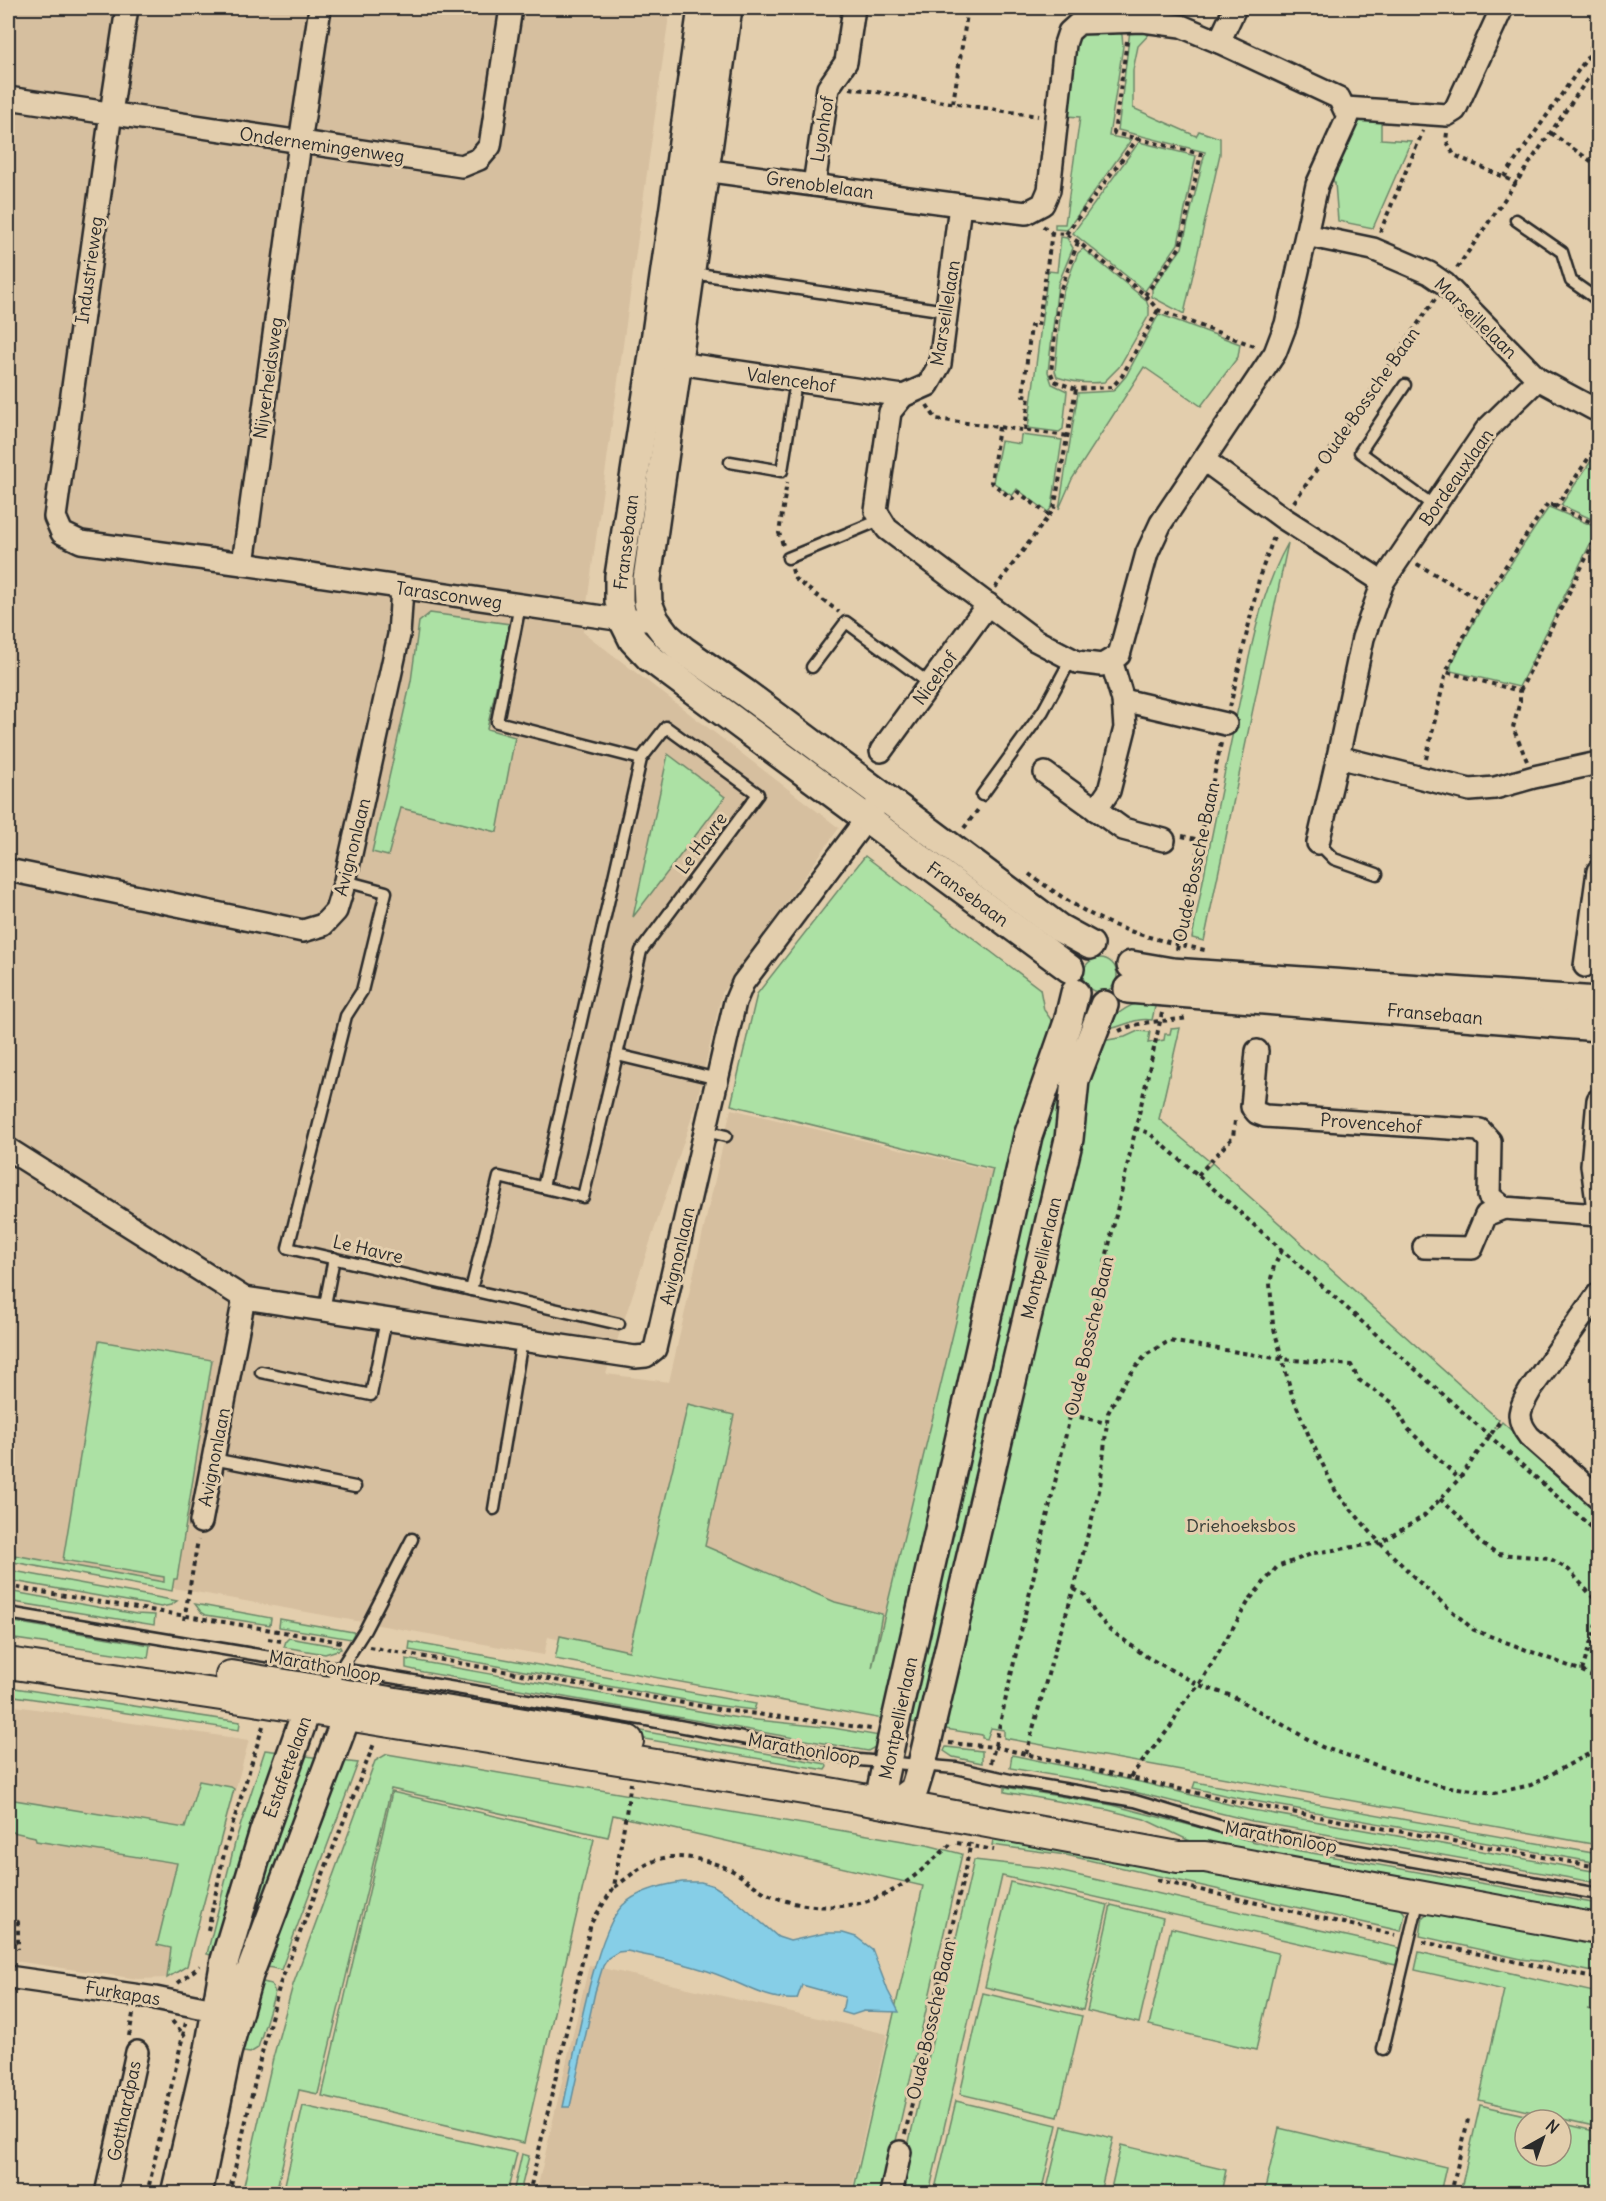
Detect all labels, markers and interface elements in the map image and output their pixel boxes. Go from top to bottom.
street label: Lyonhof [805,93,839,164]
street label: Ondernemingenweg [238,122,406,168]
street label: Grenoblelaan [765,166,875,204]
street label: Industrieweg [70,215,108,325]
street label: Marseillelaan [925,258,965,368]
street label: Marseillelaan [1430,273,1522,363]
street label: Nijverheidsweg [248,316,288,440]
street label: Oude Bossche Baan [1312,322,1424,470]
street label: Valencehof [745,362,838,398]
street label: Bordeauxlaan [1414,424,1498,530]
street label: Fransebaan [609,493,643,591]
street label: Tarasconweg [394,576,504,614]
street label: Nicehof [908,646,963,710]
street label: Oude Bossche Baan [1168,780,1224,944]
street label: Avignonlaan [329,796,375,898]
street label: Le Havre [670,807,732,879]
street label: Fransebaan [922,856,1014,932]
street label: Fransebaan [1386,998,1484,1030]
street label: Provencehof [1319,1108,1424,1138]
street label: Montpellierlaan [1016,1195,1066,1321]
street label: Avignonlaan [655,1205,699,1307]
street label: Le Havre [330,1230,406,1268]
street label: Oude Bossche Baan [1059,1254,1119,1418]
street label: Avignonlaan [193,1406,235,1508]
park label: Driehoeksbos [1186,1514,1296,1537]
street label: Marathonloop [267,1645,383,1687]
street label: Montpellierlaan [874,1655,922,1781]
street label: Estafettelaan [258,1713,316,1821]
street label: Marathonloop [746,1728,862,1770]
street label: Marathonloop [1223,1816,1339,1858]
street label: Oude Bossche Baan [901,1938,961,2102]
street label: Furkapas [84,1976,162,2010]
street label: Gotthardpas [102,2059,146,2163]
north arrow [1513,2108,1573,2168]
text: N [1542,2115,1563,2138]

